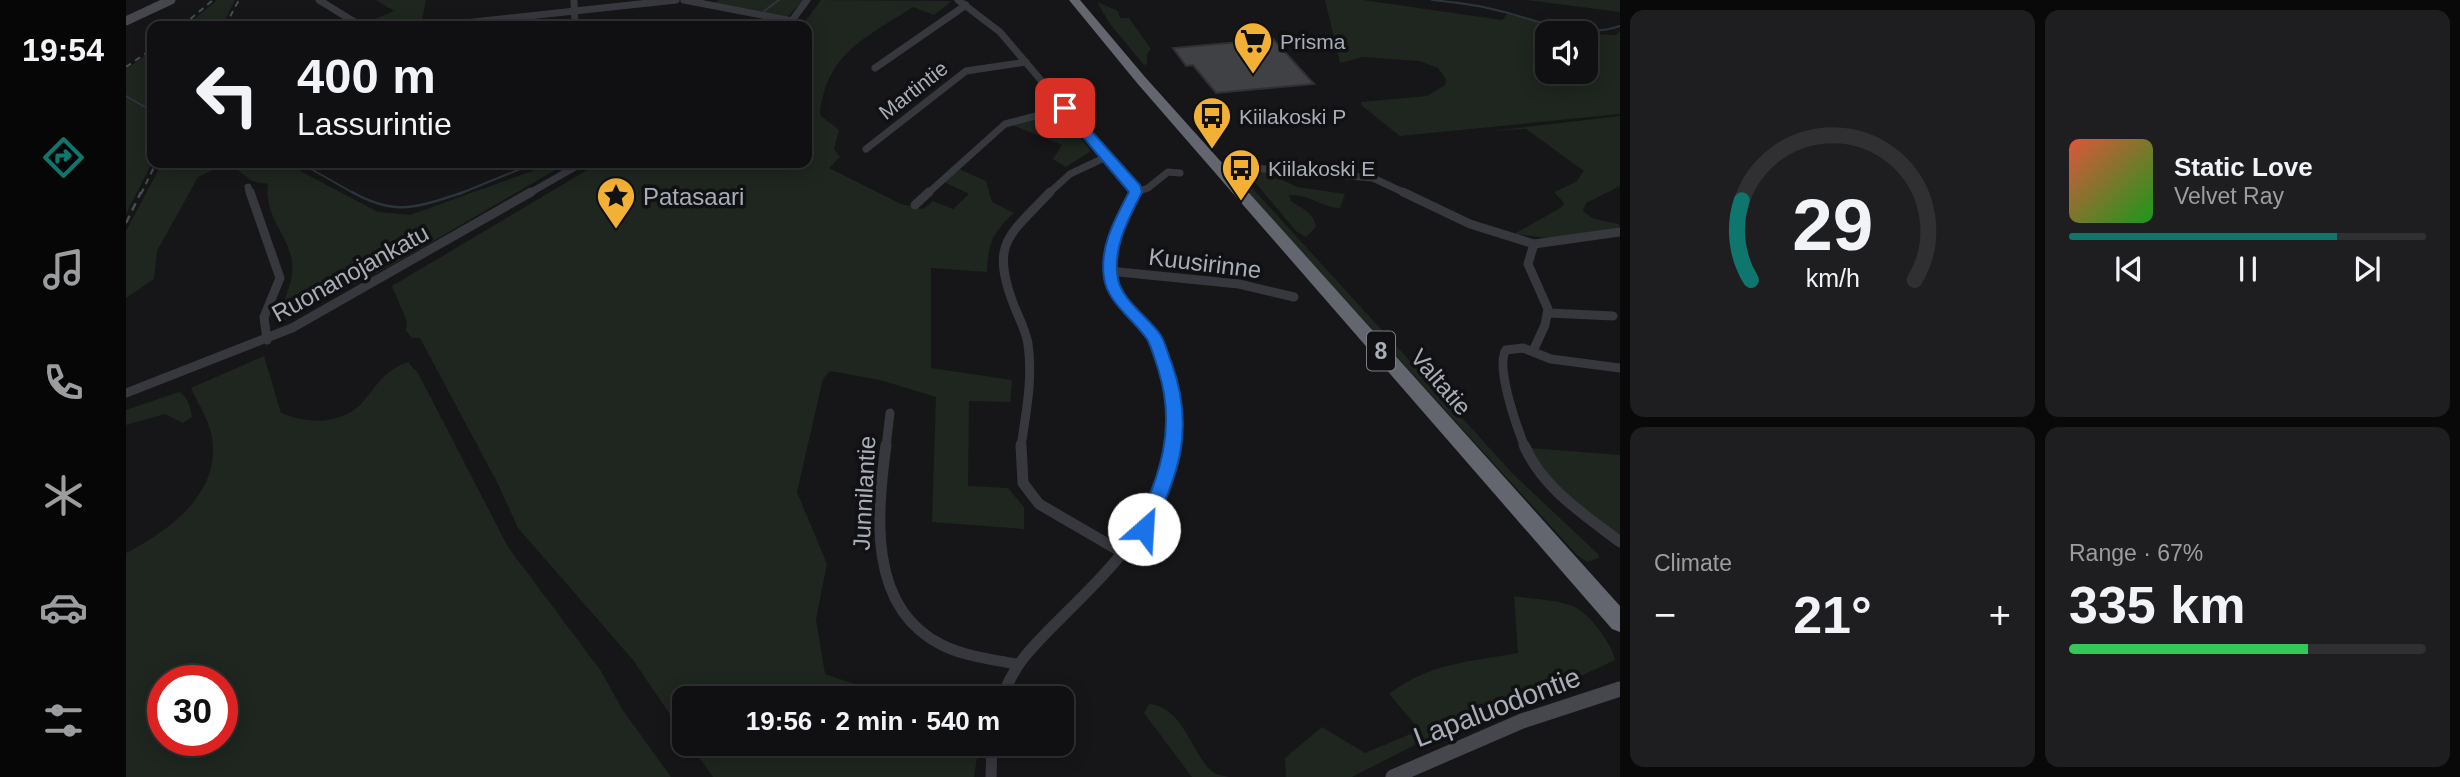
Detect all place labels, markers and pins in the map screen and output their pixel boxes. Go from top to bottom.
supermarket icon: Prisma [1232,20,1274,75]
place label: Prisma [1280,30,1346,53]
pin [1035,78,1095,138]
bus stop icon: Kiilakoski P [1191,95,1233,150]
place label: Kiilakoski P [1239,105,1346,128]
bus stop icon: Kiilakoski E [1220,147,1262,202]
place label: Kiilakoski E [1268,157,1375,180]
place icon: Patasaari [595,175,637,230]
place label: Patasaari [643,183,744,210]

